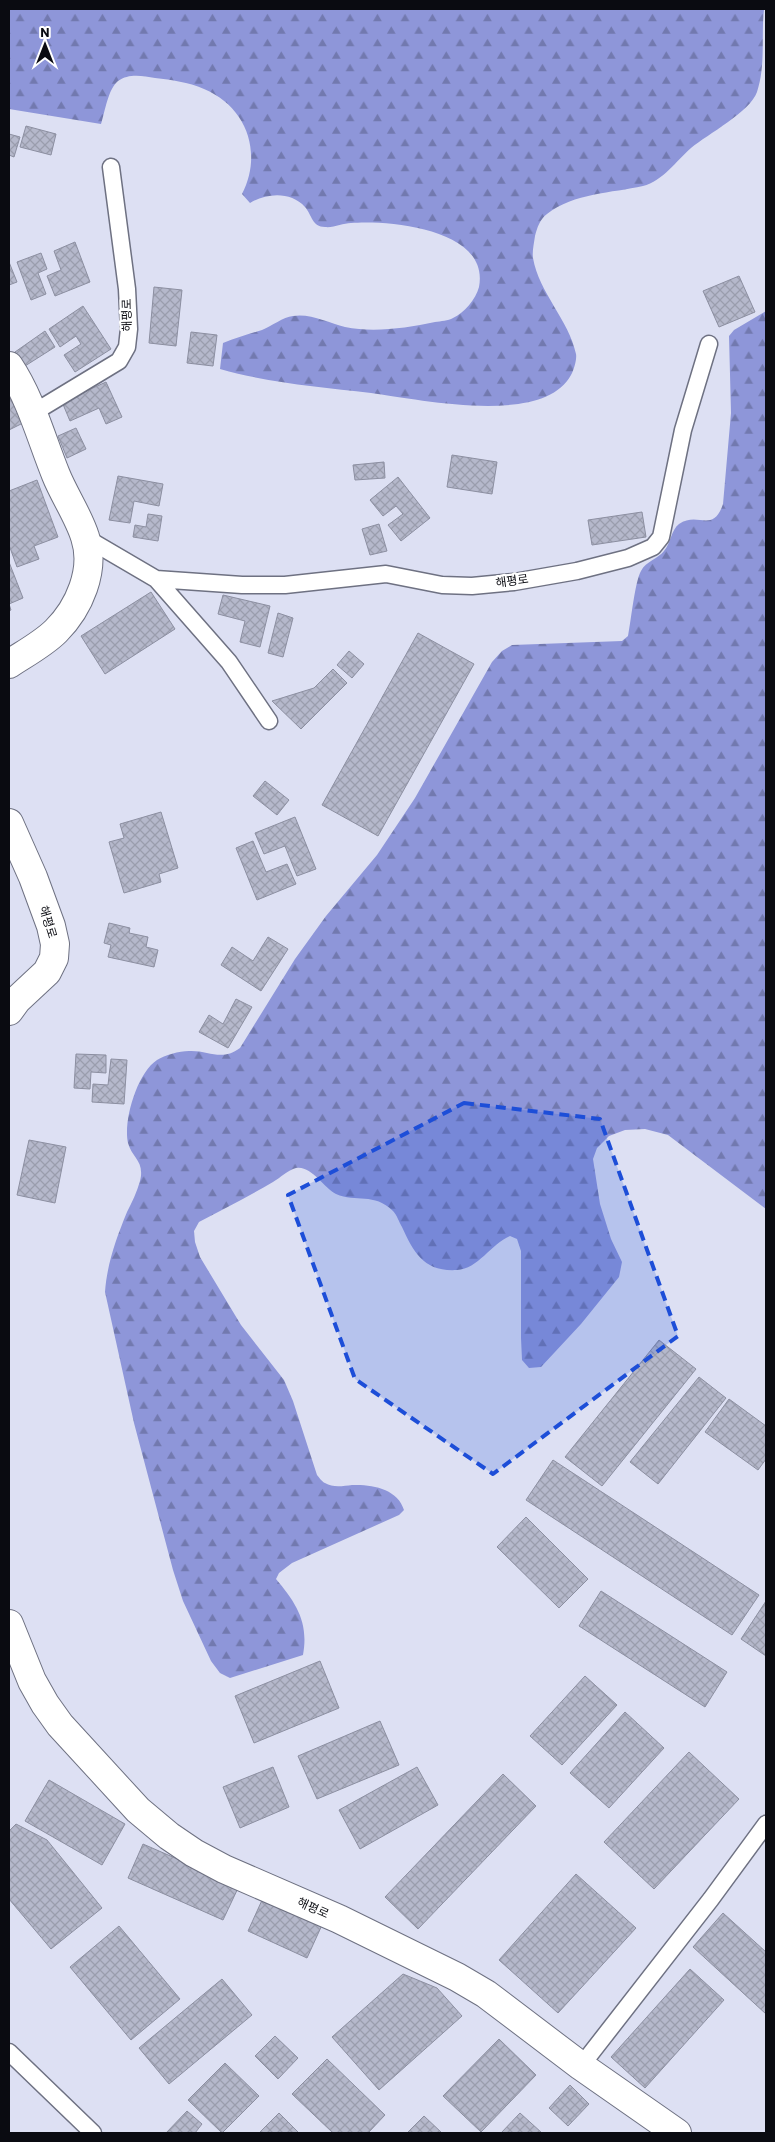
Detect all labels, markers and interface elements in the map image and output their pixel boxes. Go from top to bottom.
north arrow [20,20,70,70]
text: N [40,23,50,40]
street label: 해평로 [119,298,133,332]
street label: 해평로 [494,571,529,589]
street label: 해평로 [37,904,60,940]
street label: 해평로 [295,1894,331,1920]

